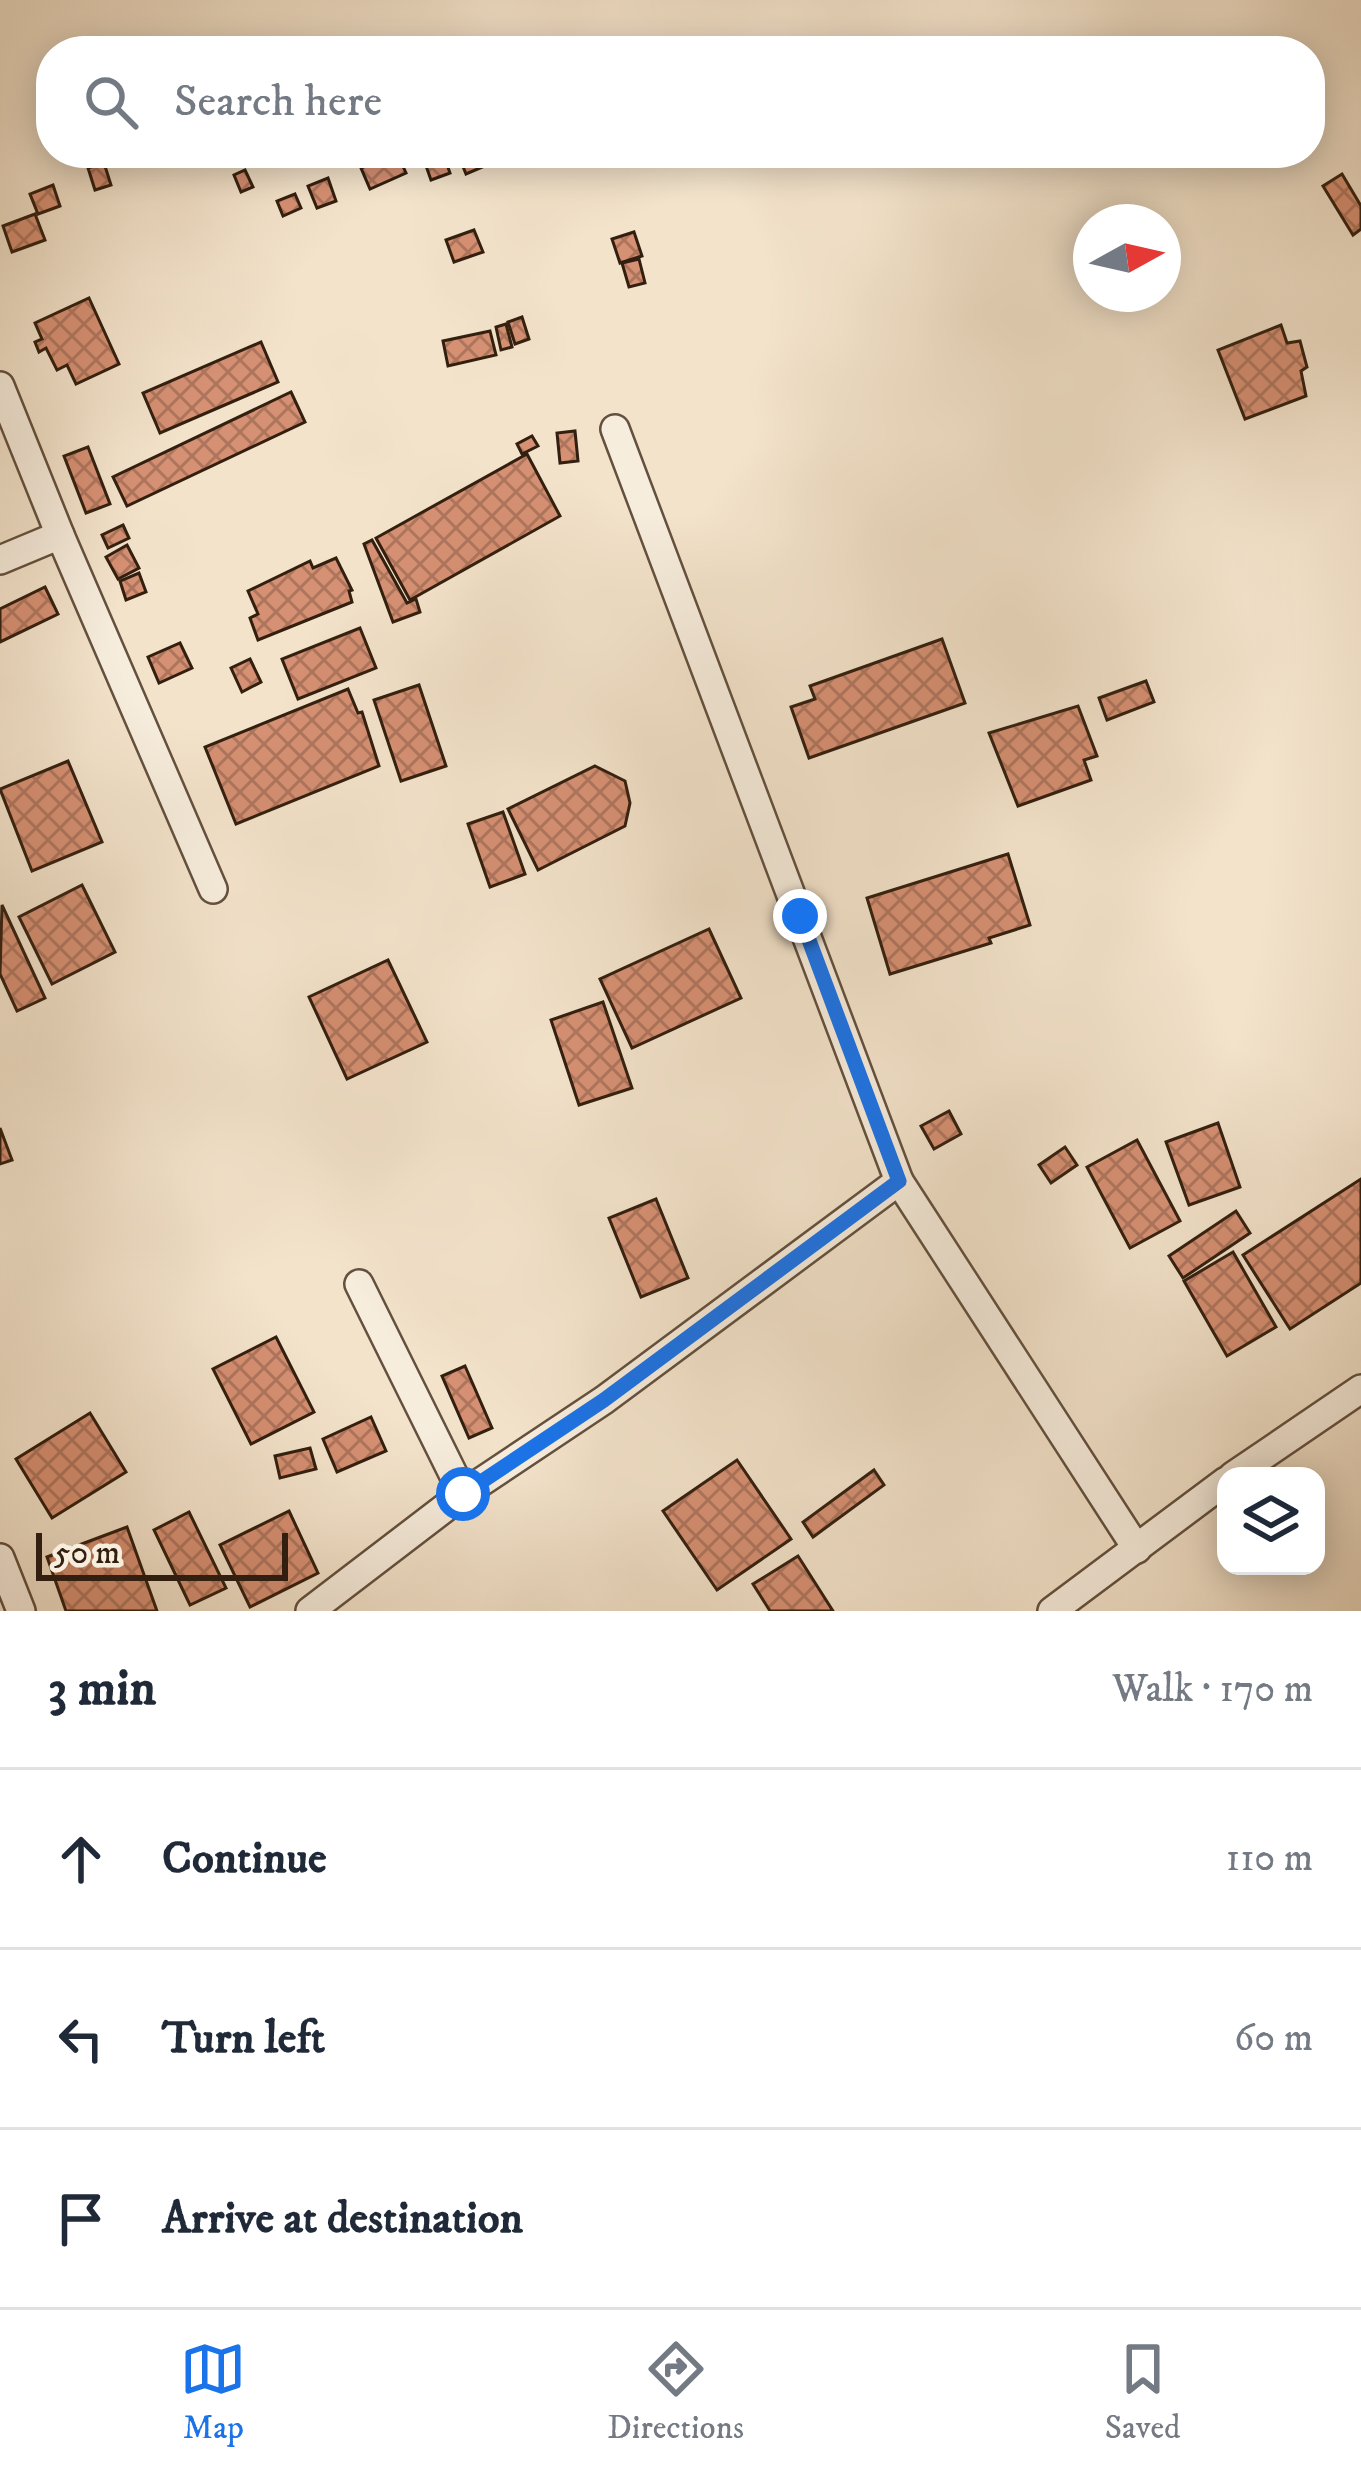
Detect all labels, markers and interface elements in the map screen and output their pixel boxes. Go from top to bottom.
search box [36,36,1325,168]
icon: search [78,69,144,135]
text: Search here [174,74,382,130]
north arrow [1073,204,1181,312]
route end [773,889,827,943]
route start [436,1467,490,1521]
map controls [1217,1467,1325,1575]
button: layers [1217,1467,1325,1575]
scale bar [36,1527,288,1580]
text: 50 m [54,1533,120,1574]
text: 3 min [48,1657,156,1721]
text: Walk · 170 m [1112,1665,1313,1714]
icon: ahead [48,1826,114,1892]
text: Continue [162,1831,327,1887]
text: 110 m [1226,1834,1313,1883]
icon: left [48,2006,114,2072]
text: Turn left [162,2011,325,2067]
text: 60 m [1234,2014,1313,2063]
icon: arrive [48,2186,114,2252]
text: Arrive at destination [162,2191,523,2247]
tab: Map [180,2336,246,2449]
tab: Directions [607,2336,744,2449]
tab: Saved [1105,2336,1181,2449]

